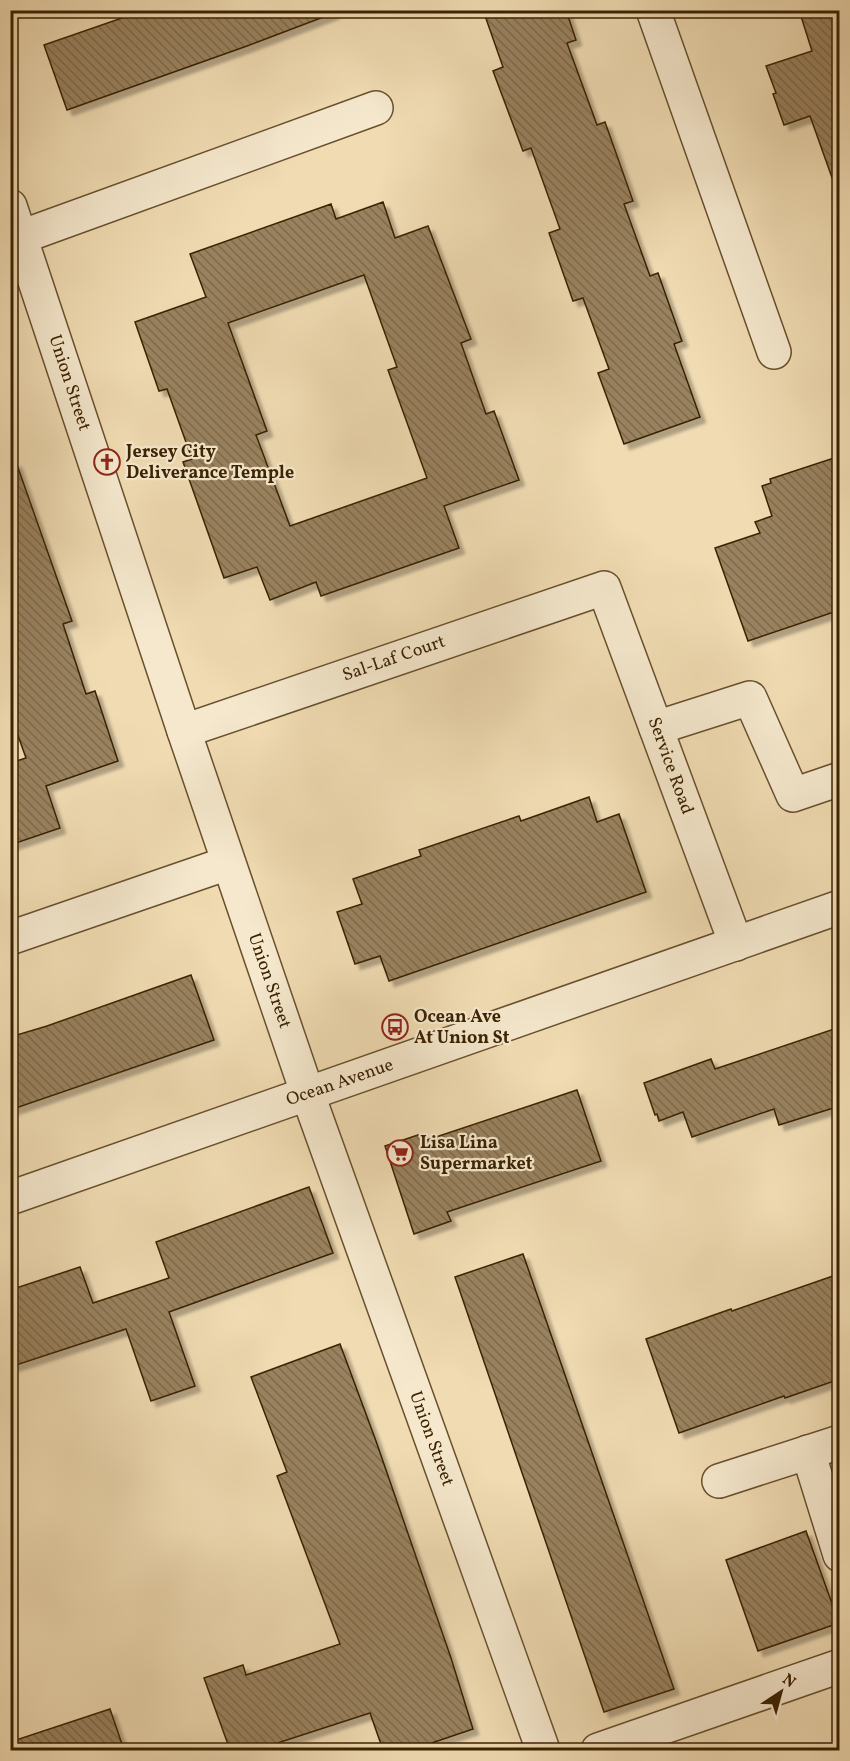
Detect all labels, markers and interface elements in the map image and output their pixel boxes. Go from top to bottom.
street label: Union Street [42,332,96,434]
place label: Jersey City Deliverance Temple [125,440,294,486]
church icon: Jersey City Deliverance Temple [92,447,122,477]
street label: Sal-Laf Court [339,630,449,688]
street label: Service Road [641,714,699,818]
street label: Union Street [241,930,297,1032]
place label: Ocean Ave At Union St [414,1005,510,1051]
bus stop icon: Ocean Ave At Union St [380,1012,410,1042]
street label: Ocean Avenue [283,1053,397,1113]
place label: Lisa Lina Supermarket [420,1131,533,1177]
supermarket icon: Lisa Lina Supermarket [385,1138,415,1168]
street label: Union Street [402,1388,460,1490]
north arrow [751,1662,811,1722]
text: N [777,1669,800,1694]

